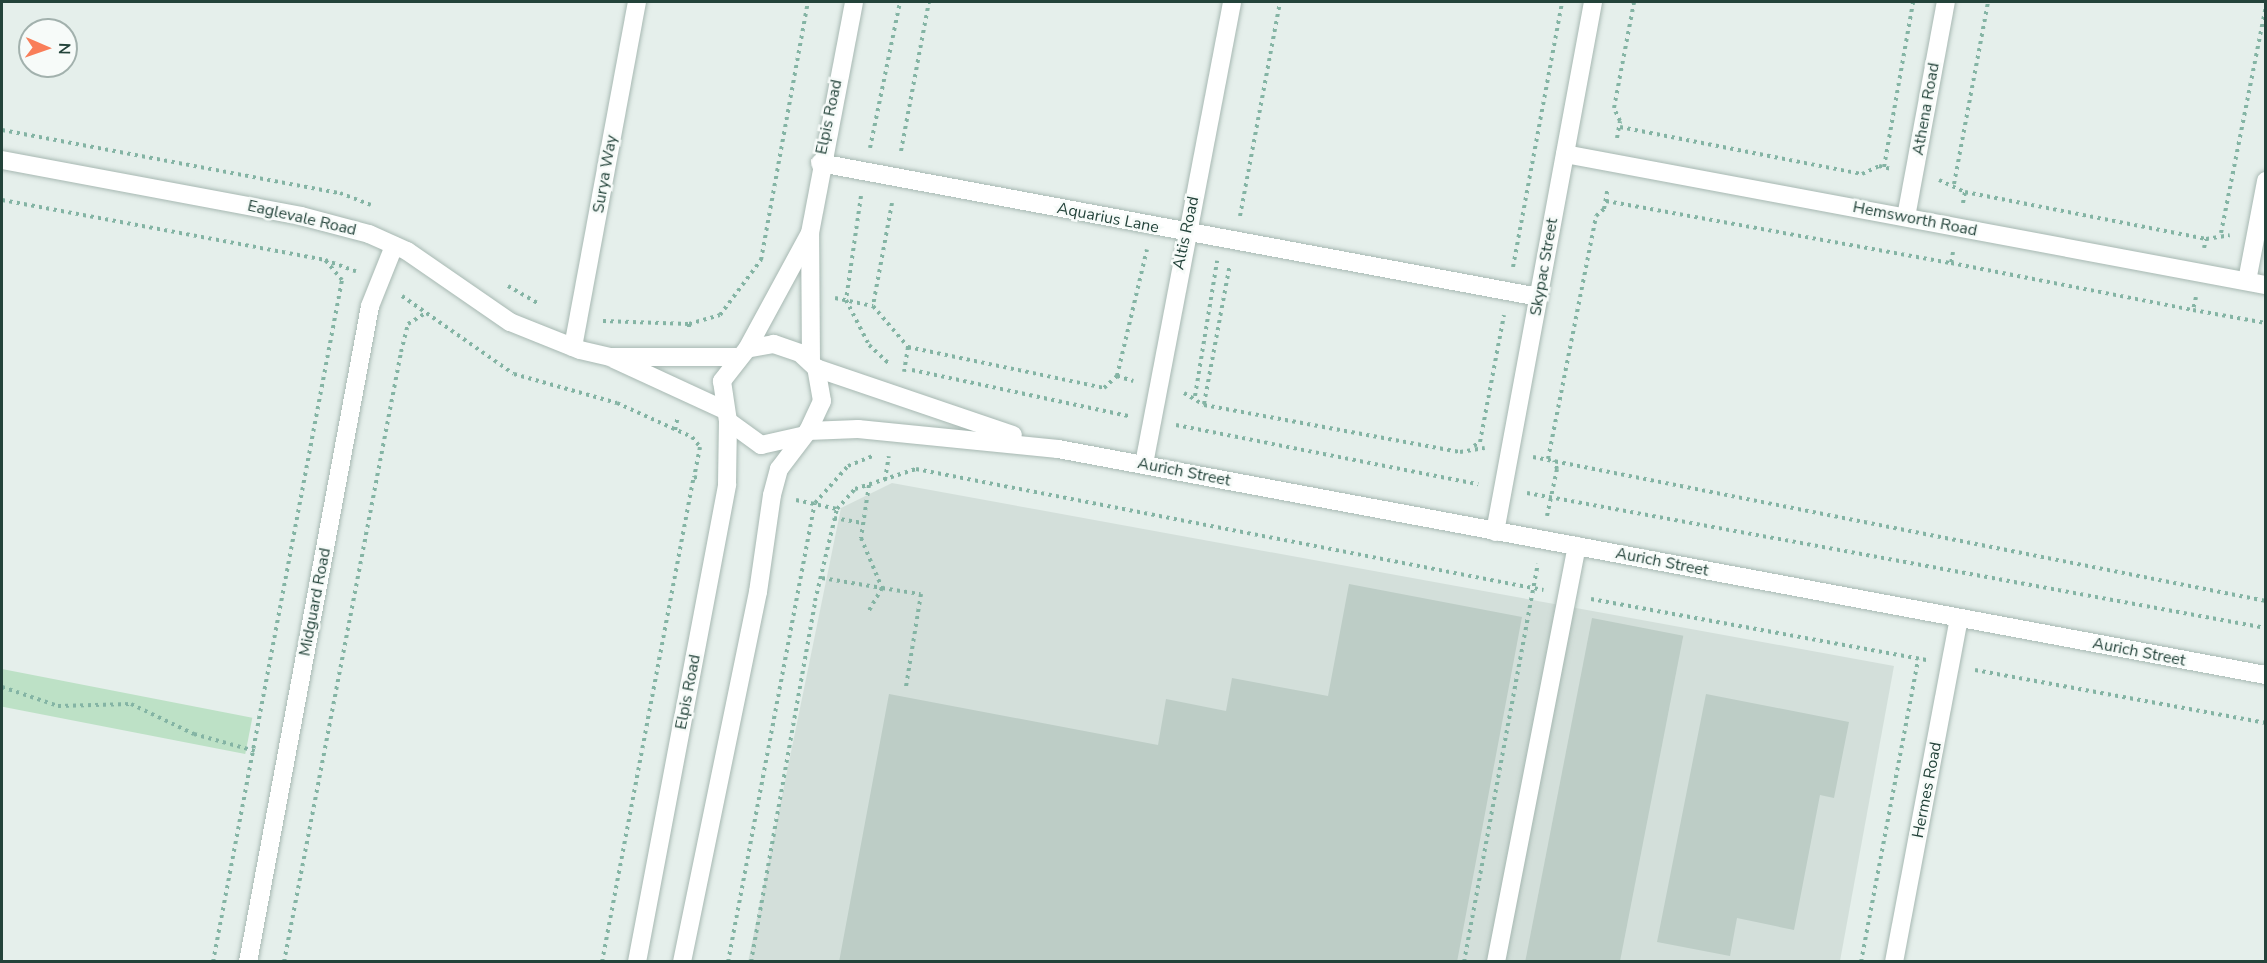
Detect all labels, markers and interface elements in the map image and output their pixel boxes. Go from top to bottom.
north arrow [18,18,78,78]
text: N [53,42,75,55]
street label: Athena Road [1908,61,1944,157]
street label: Elpis Road [812,78,846,156]
street label: Surya Way [589,133,621,215]
street label: Altis Road [1169,195,1203,271]
street label: Eaglevale Road [246,196,358,240]
street label: Hemsworth Road [1851,198,1979,240]
street label: Aquarius Lane [1055,199,1161,237]
street label: Skypac Street [1526,217,1562,317]
street label: Aurich Street [1136,454,1232,490]
street label: Aurich Street [1614,544,1710,580]
street label: Midguard Road [295,546,335,658]
street label: Aurich Street [2091,634,2187,670]
street label: Elpis Road [671,653,705,731]
street label: Hermes Road [1908,740,1946,840]

